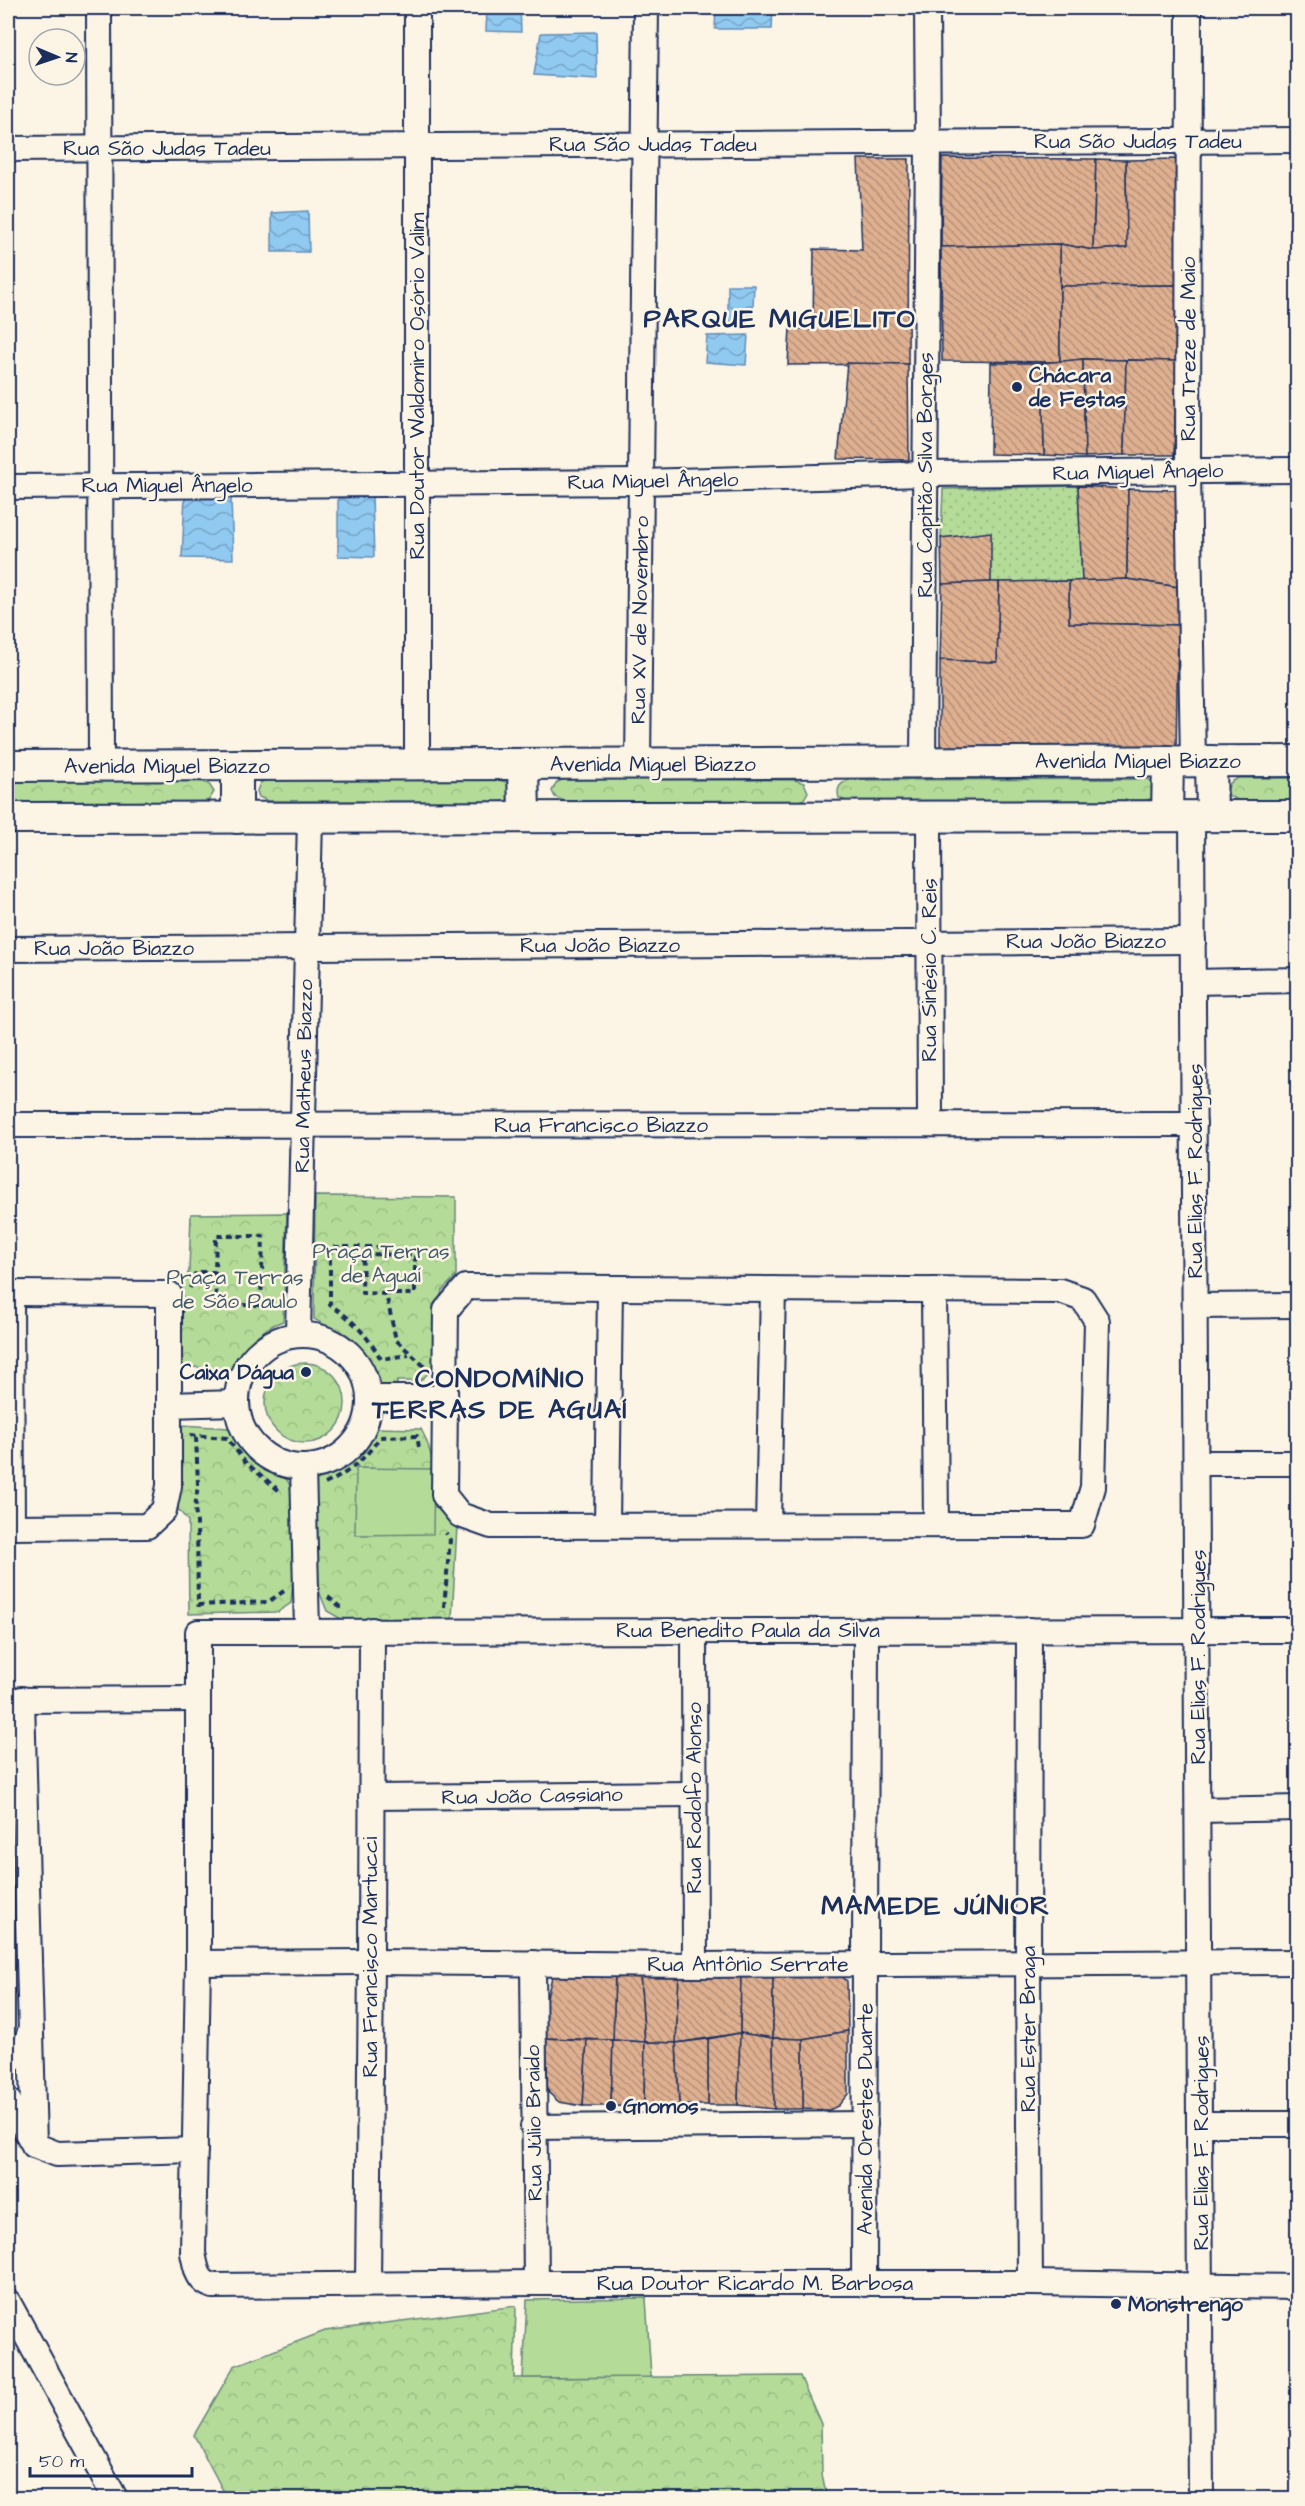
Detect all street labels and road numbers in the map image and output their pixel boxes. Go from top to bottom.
street label: Rua São Judas Tadeu [1034,127,1242,156]
street label: Rua São Judas Tadeu [549,130,757,159]
street label: Rua São Judas Tadeu [63,134,271,163]
street label: Rua Doutor Waldomiro Osório Valim [403,212,432,559]
street label: Rua Treze de Maio [1174,257,1203,441]
street label: Rua Capitão Silva Borges [911,352,942,598]
street label: Rua Miguel Ângelo [1052,456,1224,490]
street label: Rua Miguel Ângelo [567,465,739,499]
street label: Rua Miguel Ângelo [81,471,253,502]
street label: Rua XV de Novembro [624,515,656,724]
street label: Avenida Miguel Biazzo [1035,747,1241,778]
street label: Avenida Miguel Biazzo [550,750,756,781]
street label: Avenida Miguel Biazzo [64,752,270,783]
street label: Rua Sinésio C. Reis [915,878,944,1062]
street label: Rua João Biazzo [1006,927,1166,956]
street label: Rua João Biazzo [520,931,680,960]
street label: Rua João Biazzo [34,934,194,963]
street label: Rua Matheus Biazzo [288,979,320,1173]
street label: Rua Elias F. Rodrigues [1181,1064,1212,1278]
street label: Rua Francisco Biazzo [494,1111,708,1140]
street label: Rua Elias F. Rodrigues [1184,1550,1215,1764]
street label: Rua Benedito Paula da Silva [616,1616,880,1645]
street label: Rua Rodolfo Alonso [680,1702,709,1894]
street label: Rua João Cassiano [441,1780,623,1812]
street label: Rua Francisco Martucci [356,1836,385,2078]
street label: Rua Ester Braga [1014,1946,1045,2112]
street label: Rua Antônio Serrate [647,1950,849,1979]
street label: Avenida Orestes Duarte [851,2003,880,2235]
street label: Rua Elias F. Rodrigues [1187,2036,1218,2250]
street label: Rua Júlio Braido [518,2044,550,2201]
street label: Rua Doutor Ricardo M. Barbosa [597,2269,914,2298]

